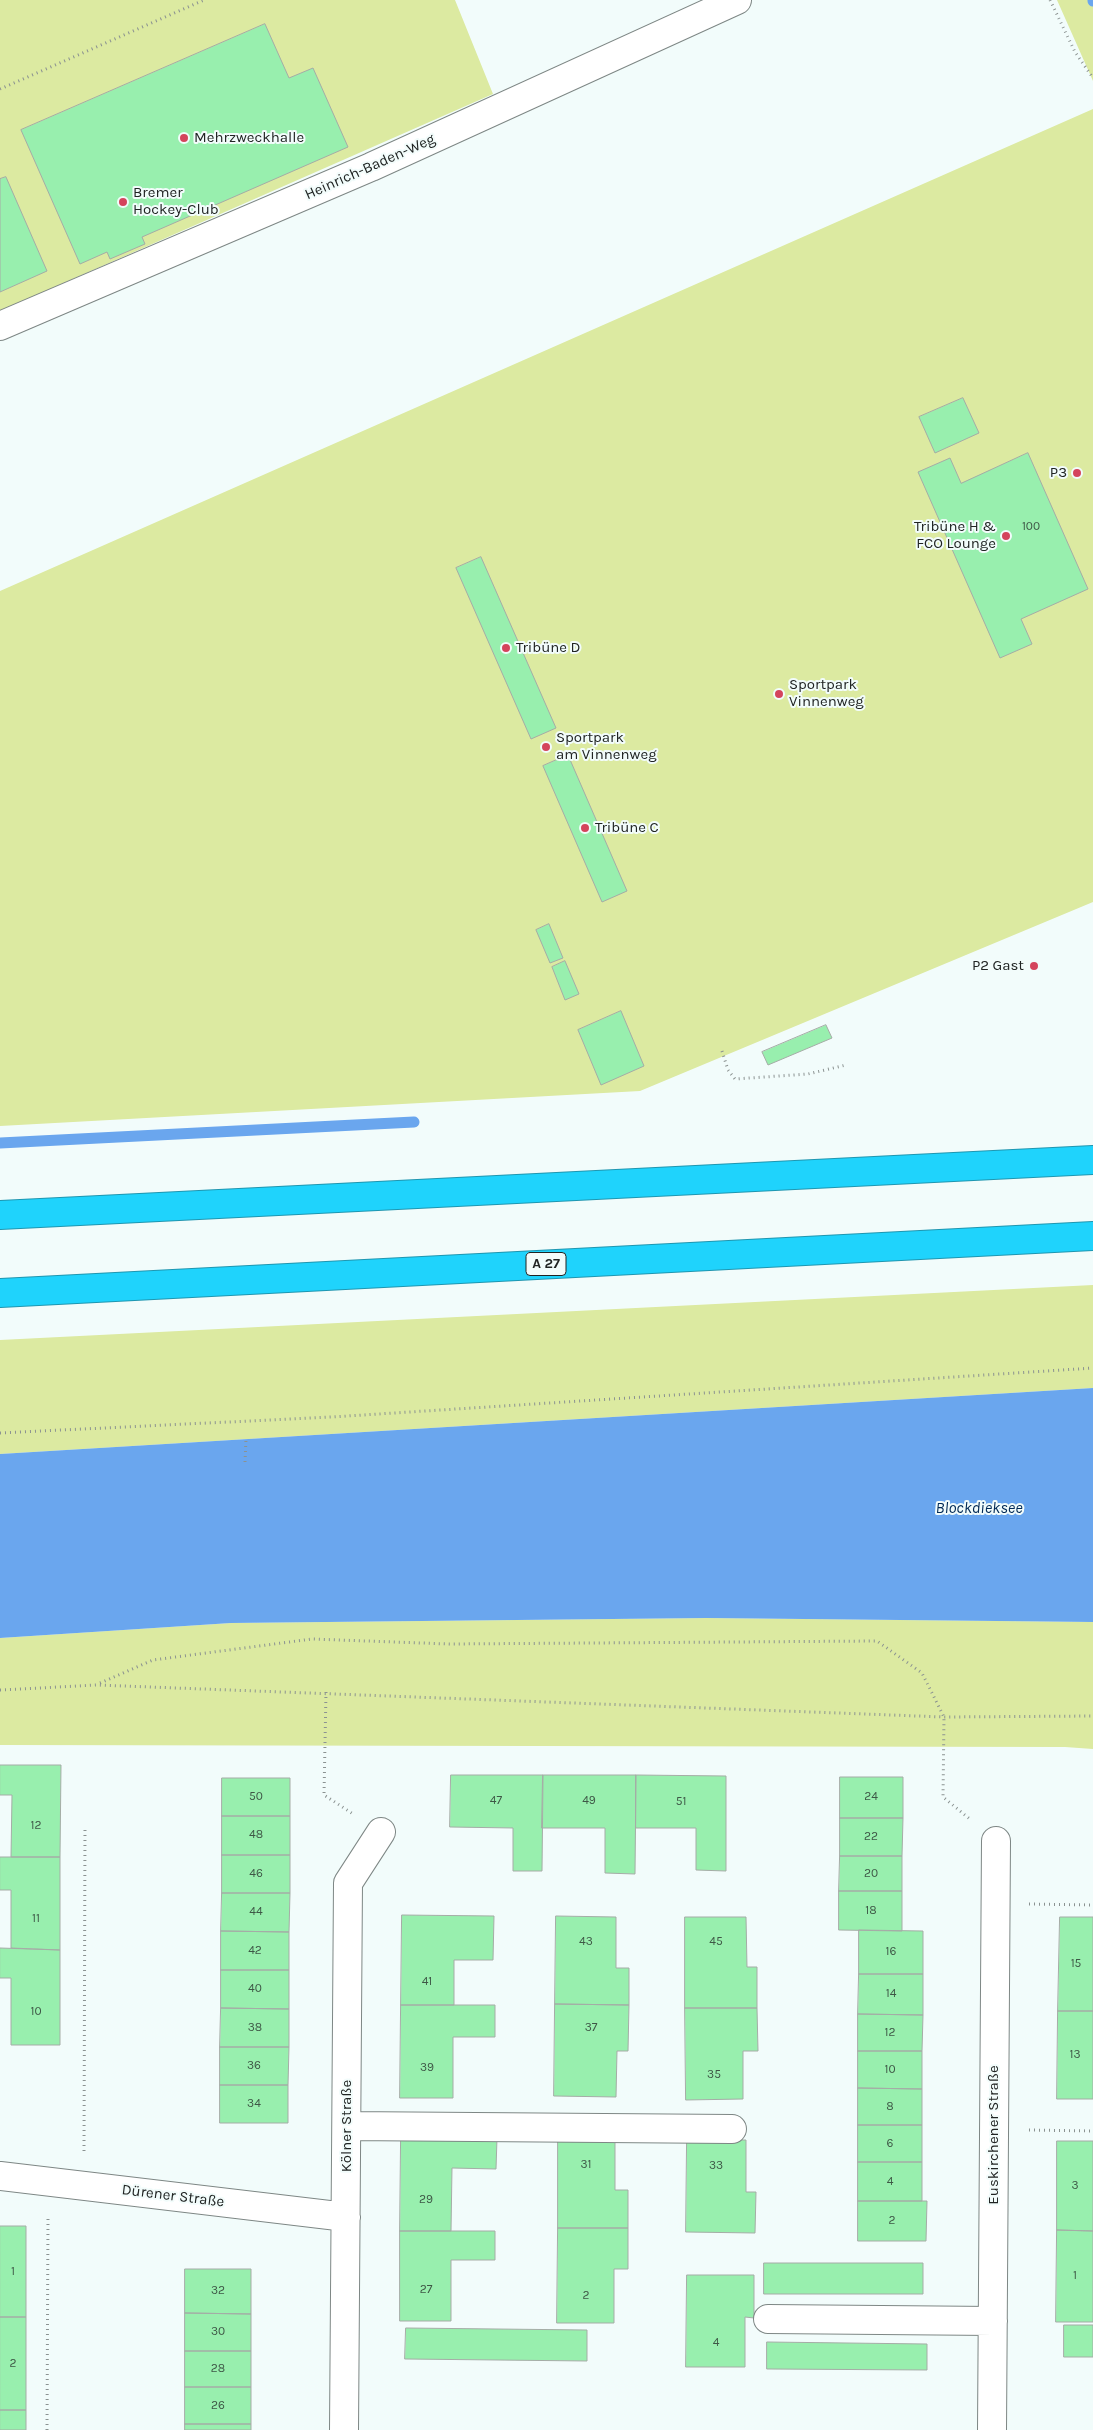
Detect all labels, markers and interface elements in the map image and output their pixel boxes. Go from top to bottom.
place label: Mehrzweckhalle [194,129,304,147]
street label: Heinrich-Baden-Weg [302,130,438,204]
marker: Mehrzweckhalle [178,132,190,144]
place label: Bremer Hockey-Club [133,184,219,219]
marker: Bremer Hockey-Club [117,196,129,208]
place label: P3 [1050,464,1067,482]
marker: P3 [1071,467,1083,479]
place label: Tribüne H & FCO Lounge [914,518,996,553]
house number: 100 [1022,520,1040,534]
marker: Tribüne H & FCO Lounge [1000,530,1012,542]
place label: Tribüne D [516,639,580,657]
marker: Tribüne D [500,642,512,654]
place label: Sportpark Vinnenweg [789,676,864,711]
marker: Sportpark Vinnenweg [773,688,785,700]
place label: Sportpark am Vinnenweg [556,729,657,764]
marker: Sportpark am Vinnenweg [540,741,552,753]
place label: Tribüne C [595,819,659,837]
marker: Tribüne C [579,822,591,834]
place label: P2 Gast [972,957,1024,975]
marker: P2 Gast [1028,960,1040,972]
road number: A 27 [526,1252,566,1276]
water label: Blockdieksee [935,1498,1023,1518]
house number: 50 [249,1790,263,1804]
house number: 24 [864,1790,878,1804]
house number: 47 [490,1794,502,1808]
house number: 49 [582,1794,596,1808]
house number: 51 [676,1795,686,1809]
house number: 12 [31,1819,41,1833]
house number: 48 [249,1828,263,1842]
house number: 22 [864,1830,878,1844]
house number: 46 [249,1867,263,1881]
house number: 20 [864,1867,878,1881]
house number: 18 [865,1904,877,1918]
house number: 44 [249,1905,263,1919]
house number: 11 [32,1912,40,1926]
house number: 43 [579,1935,593,1949]
house number: 45 [709,1935,723,1949]
house number: 42 [248,1944,262,1958]
house number: 16 [886,1945,896,1959]
house number: 15 [1071,1957,1081,1971]
house number: 41 [422,1975,432,1989]
house number: 40 [248,1982,262,1996]
house number: 14 [886,1987,896,2001]
house number: 10 [30,2005,42,2019]
house number: 38 [248,2021,262,2035]
house number: 37 [585,2021,597,2035]
house number: 12 [885,2026,895,2040]
house number: 13 [1069,2048,1081,2062]
house number: 36 [247,2059,261,2073]
house number: 39 [420,2061,434,2075]
house number: 10 [884,2063,896,2077]
street label: Euskirchener Straße [985,2065,1003,2205]
house number: 35 [707,2068,721,2082]
street label: Kölner Straße [338,2080,356,2172]
house number: 34 [247,2097,261,2111]
house number: 8 [886,2100,894,2114]
house number: 6 [887,2137,893,2151]
house number: 31 [580,2158,592,2172]
house number: 33 [709,2159,723,2173]
house number: 4 [887,2175,893,2189]
house number: 3 [1071,2179,1079,2193]
street label: Dürener Straße [121,2181,225,2211]
house number: 29 [419,2193,433,2207]
house number: 2 [889,2214,895,2228]
house number: 1 [11,2265,15,2279]
house number: 1 [1073,2269,1077,2283]
house number: 27 [420,2283,432,2297]
house number: 32 [211,2284,225,2298]
house number: 2 [583,2289,589,2303]
house number: 30 [211,2325,225,2339]
house number: 4 [713,2336,719,2350]
house number: 2 [10,2357,16,2371]
house number: 28 [211,2362,225,2376]
house number: 26 [211,2399,225,2413]

